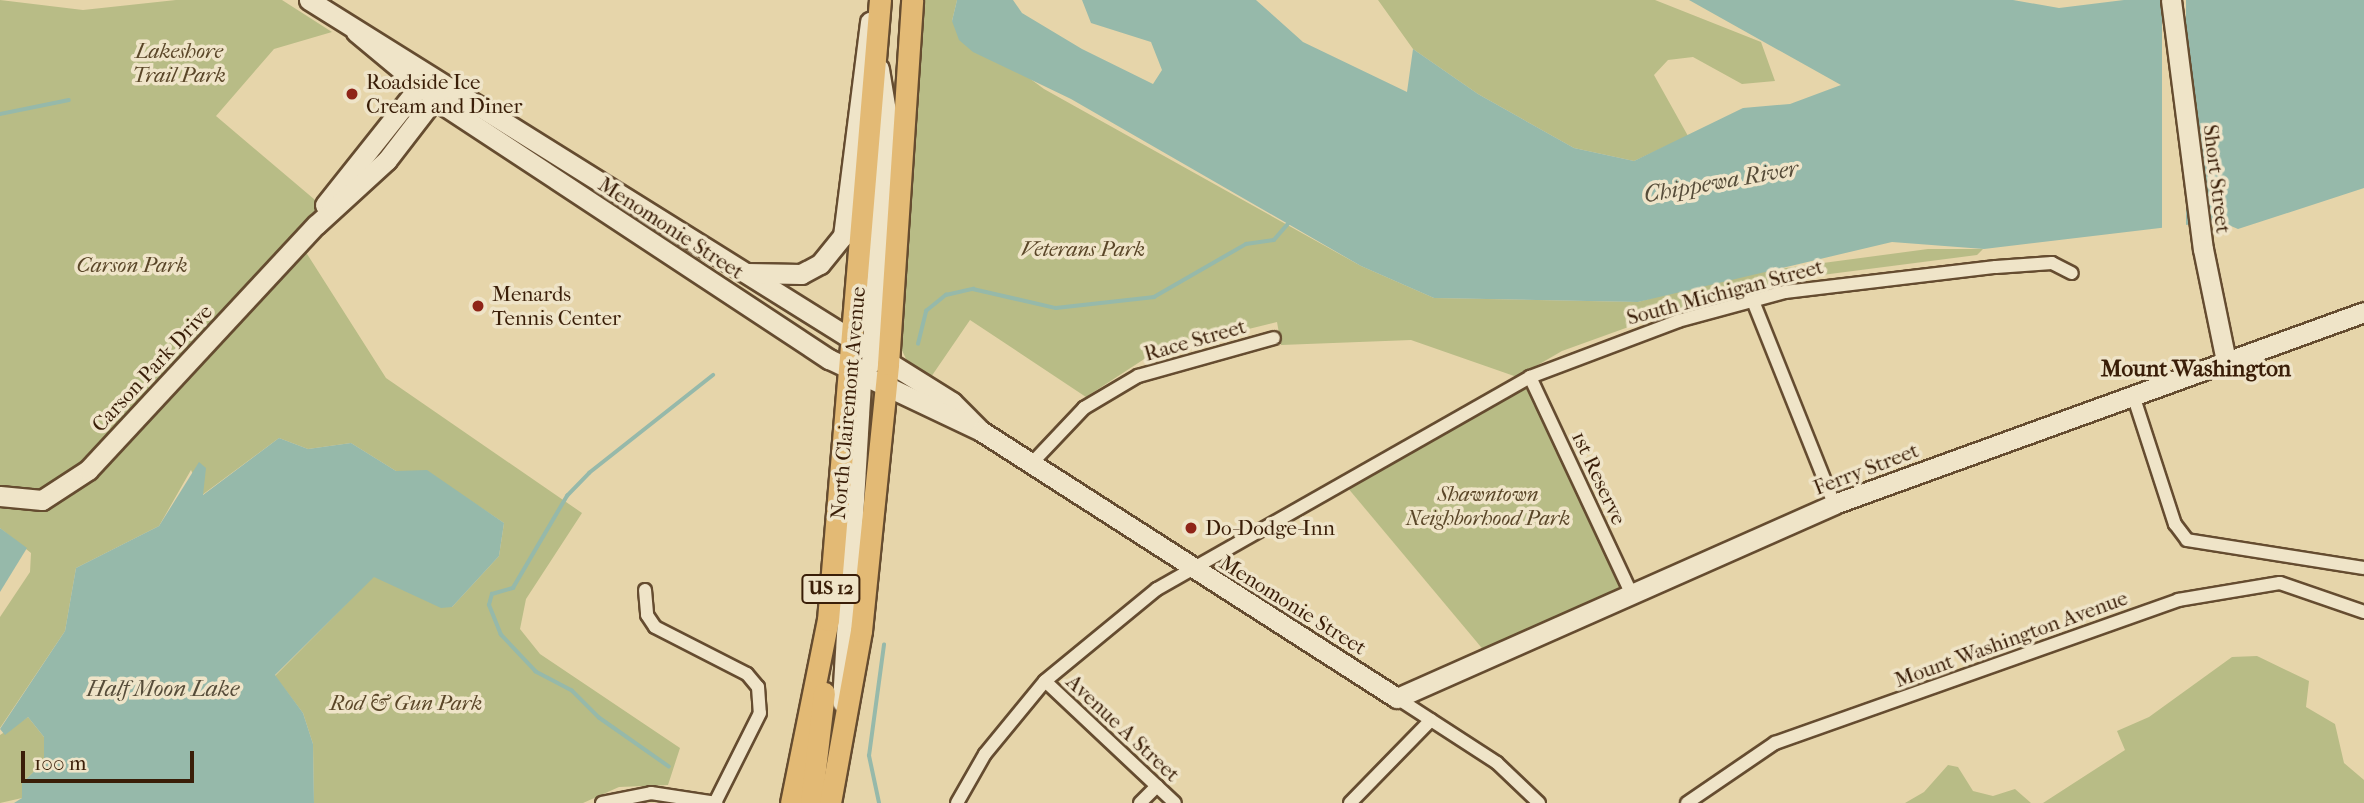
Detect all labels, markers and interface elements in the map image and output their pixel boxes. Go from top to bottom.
park label: Lakeshore Trail Park [132,38,226,88]
place label: Roadside Ice Cream and Diner [366,69,522,119]
marker: Roadside Ice Cream and Diner [344,86,360,102]
street label: Short Street [2198,123,2236,235]
water label: Chippewa River [1642,155,1800,209]
street label: Menomonie Street [594,172,748,284]
park label: Veterans Park [1021,236,1145,262]
park label: Carson Park [77,252,187,278]
street label: South Michigan Street [1624,254,1826,330]
place label: Menards Tennis Center [492,281,621,331]
street label: North Clairemont Avenue [825,286,871,520]
marker: Menards Tennis Center [470,298,486,314]
street label: Carson Park Drive [86,299,218,437]
street label: Race Street [1141,313,1249,367]
district label: Mount Washington [2101,355,2291,383]
street label: 1st Reserve [1566,427,1632,529]
street label: Ferry Street [1810,437,1922,501]
park label: Shawntown Neighborhood Park [1406,481,1570,531]
place label: Do-Dodge-Inn [1205,515,1335,541]
marker: Do-Dodge-Inn [1183,520,1199,536]
street label: Menomonie Street [1215,550,1371,660]
road number: US 12 [801,574,861,604]
street label: Mount Washington Avenue [1891,585,2131,693]
street label: Avenue A Street [1061,669,1185,787]
water label: Half Moon Lake [87,675,239,703]
park label: Rod & Gun Park [330,690,482,716]
scale bar [24,736,198,780]
text: 100 m [34,751,87,775]

